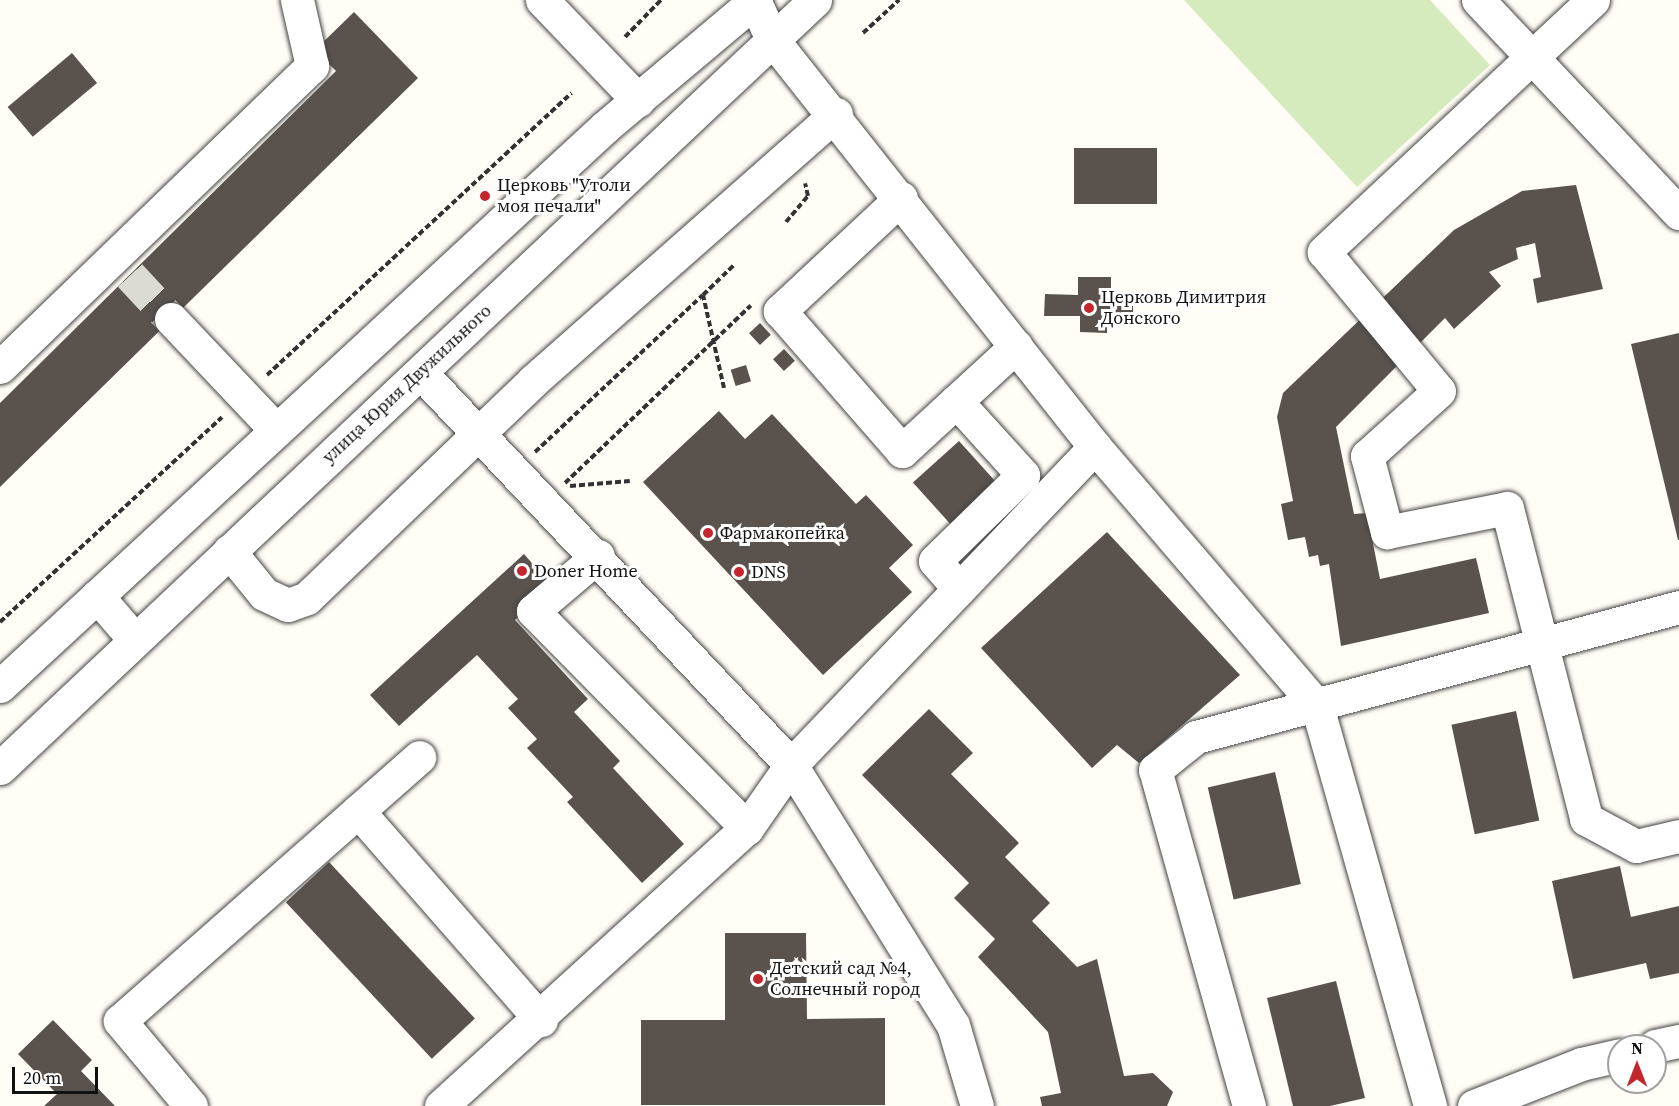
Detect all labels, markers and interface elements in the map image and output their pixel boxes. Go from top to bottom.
place label: Церковь "Утоли моя печали" [497,175,631,218]
marker: Церковь "Утоли моя печали" [478,189,492,203]
place label: Церковь Димитрия Донского [1101,287,1266,330]
street label: улица Юрия Двужильного [318,300,496,468]
marker: Церковь Димитрия Донского [1082,301,1096,315]
place label: Фармакопейка [720,522,845,544]
marker: Фармакопейка [701,526,715,540]
place label: Doner Home [534,560,638,582]
place label: DNS [751,561,786,583]
marker: Doner Home [515,564,529,578]
marker: DNS [732,565,746,579]
place label: Детский сад №4, Солнечный город [770,958,920,1000]
marker: Детский сад №4, Солнечный город [751,972,765,986]
north arrow [1607,1034,1667,1094]
text: N [1631,1037,1643,1059]
scale bar [15,1055,100,1093]
text: 20 m [23,1065,61,1090]

